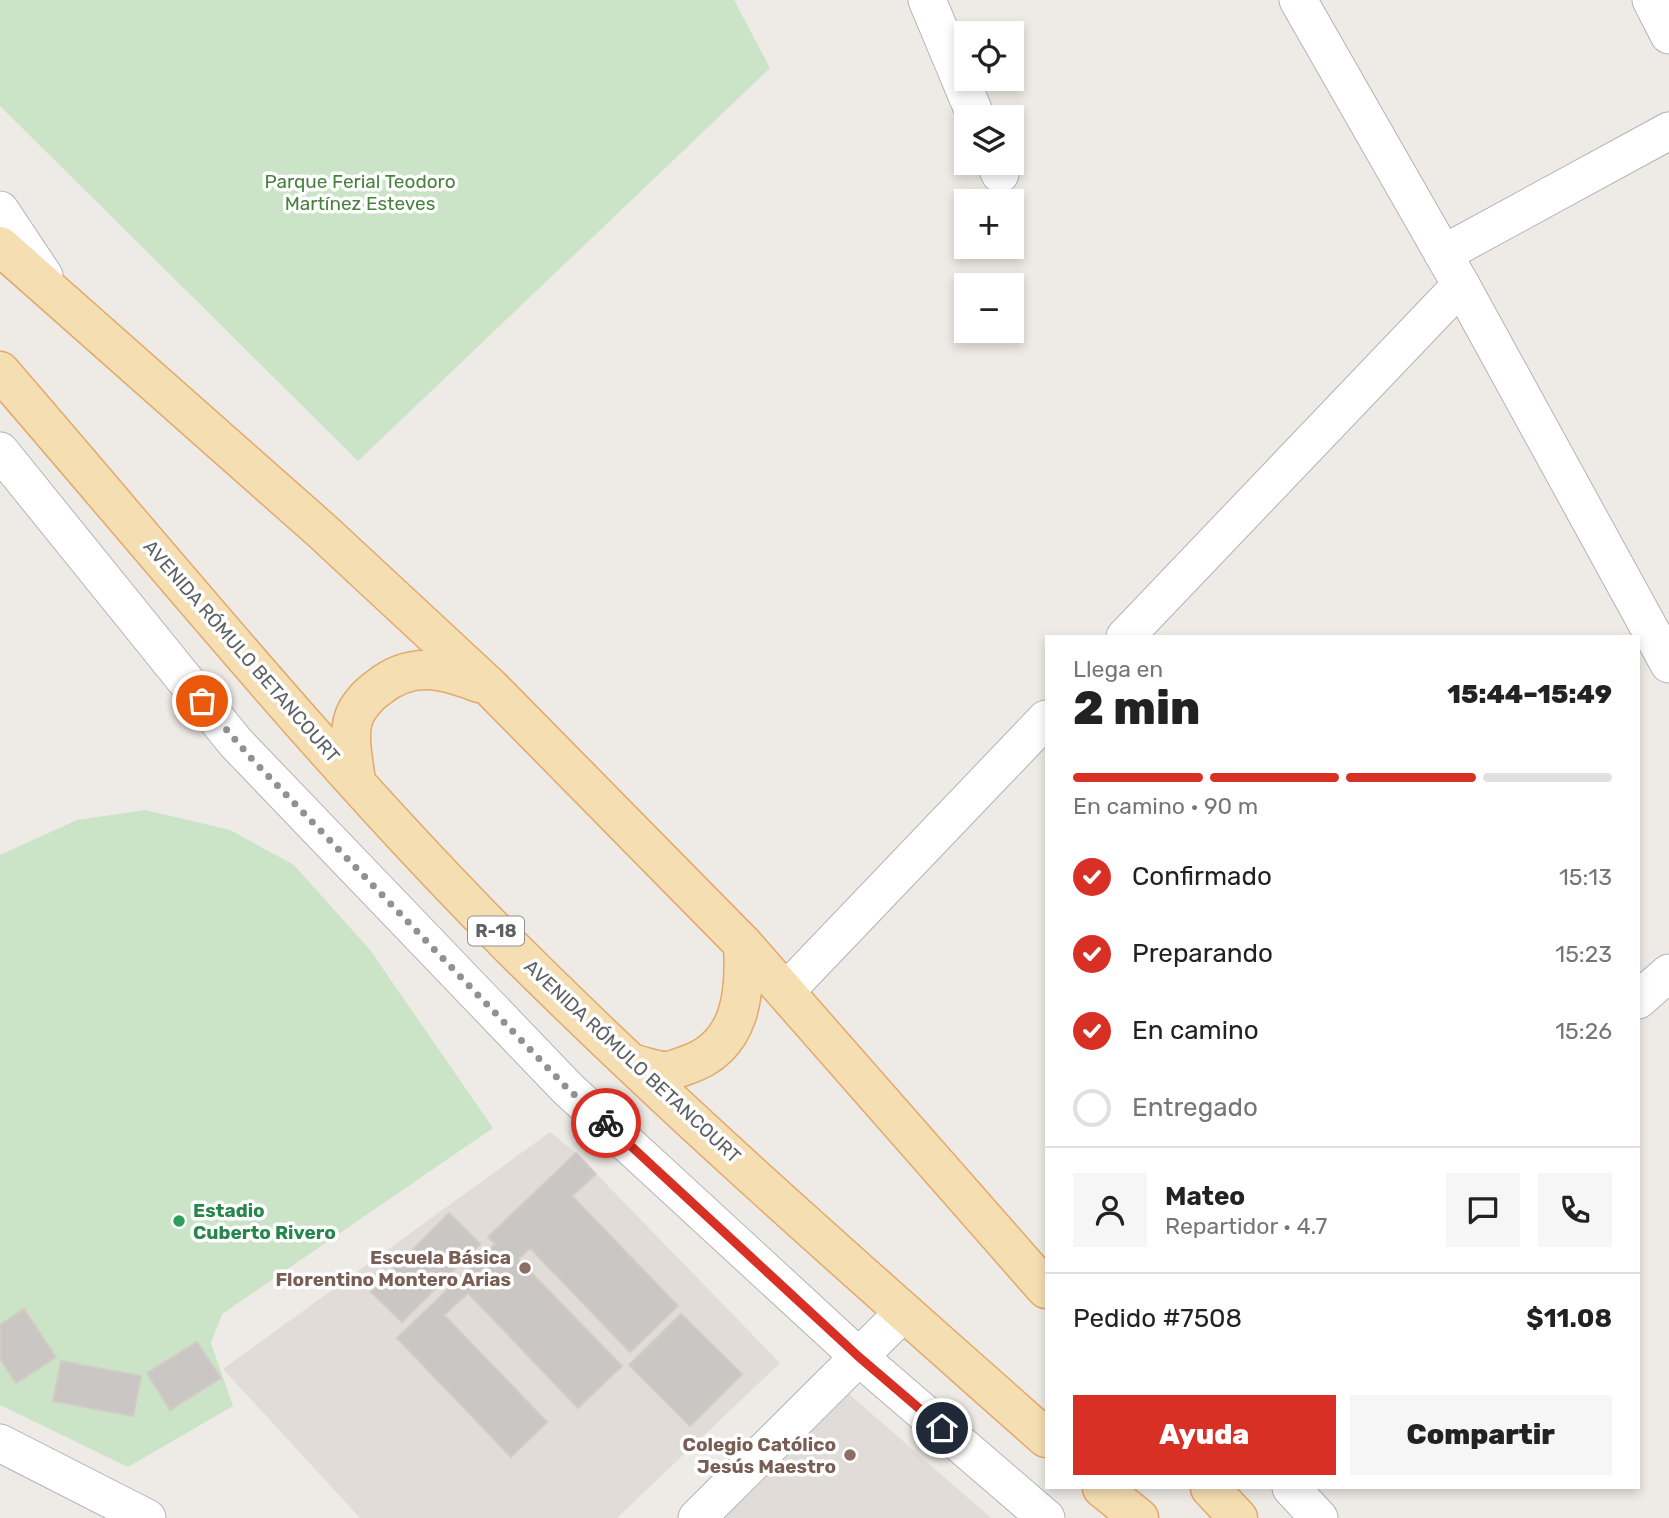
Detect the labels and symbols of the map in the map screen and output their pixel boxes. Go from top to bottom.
park label: Parque Ferial Teodoro Martínez Esteves [264,170,456,215]
street label: AVENIDA RÓMULO BETANCOURT [139,535,345,767]
pin [172,671,232,731]
road number: R-18 [468,916,524,946]
street label: AVENIDA RÓMULO BETANCOURT [520,955,746,1168]
courier [571,1088,641,1158]
place label: Estadio Cuberto Rivero [193,1199,336,1244]
marker: Estadio Cuberto Rivero [171,1213,187,1229]
place label: Escuela Básica Florentino Montero Arias [275,1246,511,1291]
marker: Escuela Básica Florentino Montero Arias [517,1260,533,1276]
pin [912,1398,972,1458]
place label: Colegio Católico Jesús Maestro [683,1433,836,1478]
marker: Colegio Católico Jesús Maestro [842,1447,858,1463]

